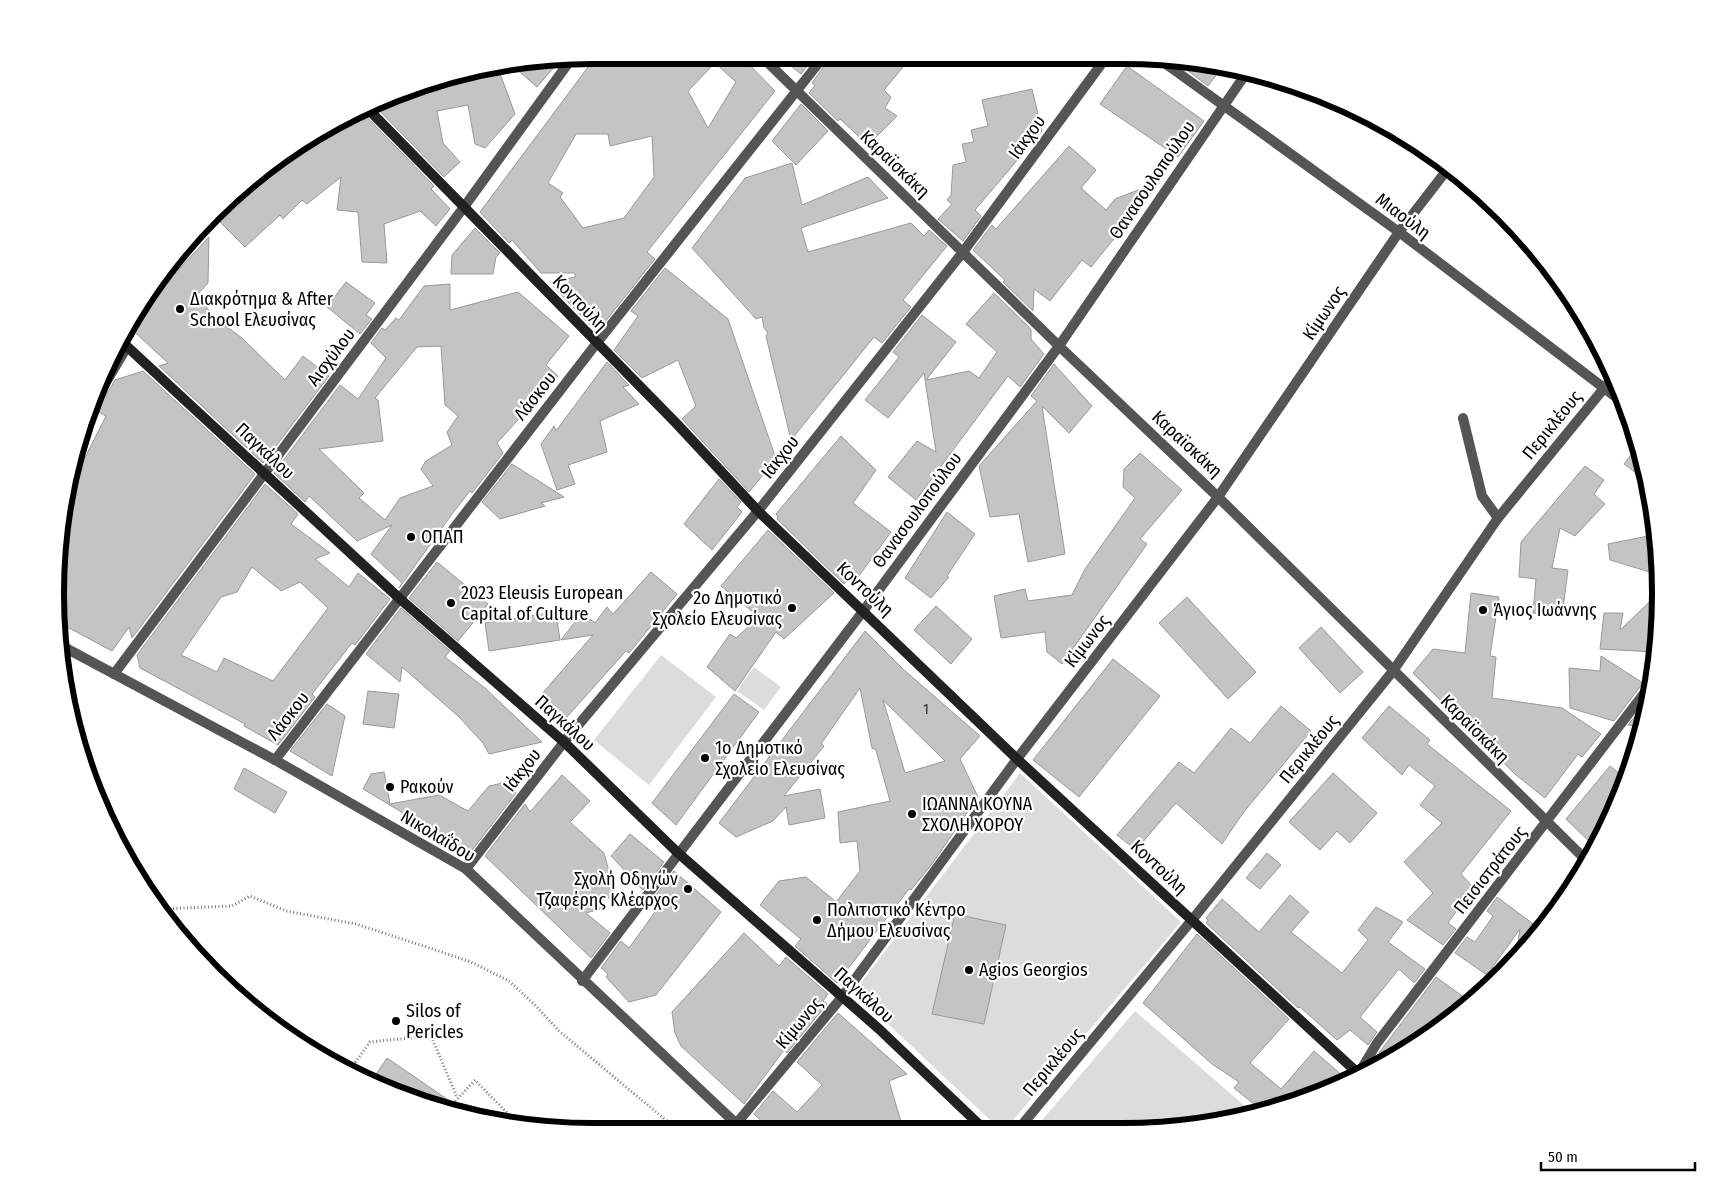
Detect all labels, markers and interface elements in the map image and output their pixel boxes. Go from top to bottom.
street label: Ιάκχου [1004,111,1050,163]
street label: Θανασουλοπούλου [1104,117,1200,243]
street label: Καραϊσκάκη [856,125,934,203]
street label: Μιαούλη [1371,188,1435,244]
street label: Κοντούλη [548,270,612,336]
street label: Κίμωνος [1298,281,1350,344]
place label: Διακρότημα & After School Ελευσίνας [190,288,334,331]
marker: Διακρότημα & After School Ελευσίνας [174,303,186,315]
street label: Αισχύλου [302,324,360,390]
street label: Λάσκου [509,367,561,425]
street label: Περικλέους [1518,386,1587,464]
street label: Καραϊσκάκη [1147,406,1227,482]
street label: Παγκάλου [231,418,299,484]
street label: Ιάκχου [756,431,804,483]
street label: Θανασουλοπούλου [868,448,966,572]
place label: ΟΠΑΠ [421,526,463,548]
marker: ΟΠΑΠ [405,531,417,543]
street label: Κοντούλη [832,557,898,621]
place label: 2023 Eleusis European Capital of Culture [461,582,623,625]
place label: 2ο Δημοτικό Σχολείο Ελευσίνας [652,587,782,630]
marker: 2023 Eleusis European Capital of Culture [445,597,457,609]
place label: Άγιος Ιωάννης [1493,599,1597,621]
marker: 2ο Δημοτικό Σχολείο Ελευσίνας [786,602,798,614]
marker: Άγιος Ιωάννης [1477,604,1489,616]
street label: Κίμωνος [1060,610,1115,672]
street label: Λάσκου [262,687,314,745]
street label: Παγκάλου [531,690,599,756]
street label: Καραϊσκάκη [1436,690,1514,768]
house number: 1 [923,700,929,718]
street label: Περικλέους [1275,710,1344,788]
place label: 1ο Δημοτικό Σχολείο Ελευσίνας [715,737,845,780]
street label: Ιάκχου [498,744,546,796]
marker: 1ο Δημοτικό Σχολείο Ελευσίνας [699,752,711,764]
place label: Ρακούν [400,776,454,798]
marker: Ρακούν [384,781,396,793]
place label: ΙΩΑΝΝΑ ΚΟΥΝΑ ΣΧΟΛΗ ΧΟΡΟΥ [922,793,1033,836]
street label: Νικολαΐδου [397,805,479,867]
marker: ΙΩΑΝΝΑ ΚΟΥΝΑ ΣΧΟΛΗ ΧΟΡΟΥ [906,808,918,820]
street label: Πεισιστράτους [1449,821,1531,918]
street label: Κοντούλη [1126,835,1192,899]
place label: Σχολή Οδηγών Τζαφέρης Κλέαρχος [536,868,678,911]
marker: Σχολή Οδηγών Τζαφέρης Κλέαρχος [682,883,694,895]
place label: Πολιτιστικό Κέντρο Δήμου Ελευσίνας [827,899,966,942]
marker: Πολιτιστικό Κέντρο Δήμου Ελευσίνας [811,914,823,926]
place label: Agios Georgios [979,959,1088,981]
street label: Παγκάλου [830,962,898,1028]
marker: Agios Georgios [963,964,975,976]
street label: Κίμωνος [771,992,827,1053]
place label: Silos of Pericles [406,1000,464,1043]
marker: Silos of Pericles [390,1015,402,1027]
street label: Περικλέους [1018,1023,1088,1101]
scale bar [1541,1140,1695,1172]
text: 50 m [1548,1148,1578,1166]

